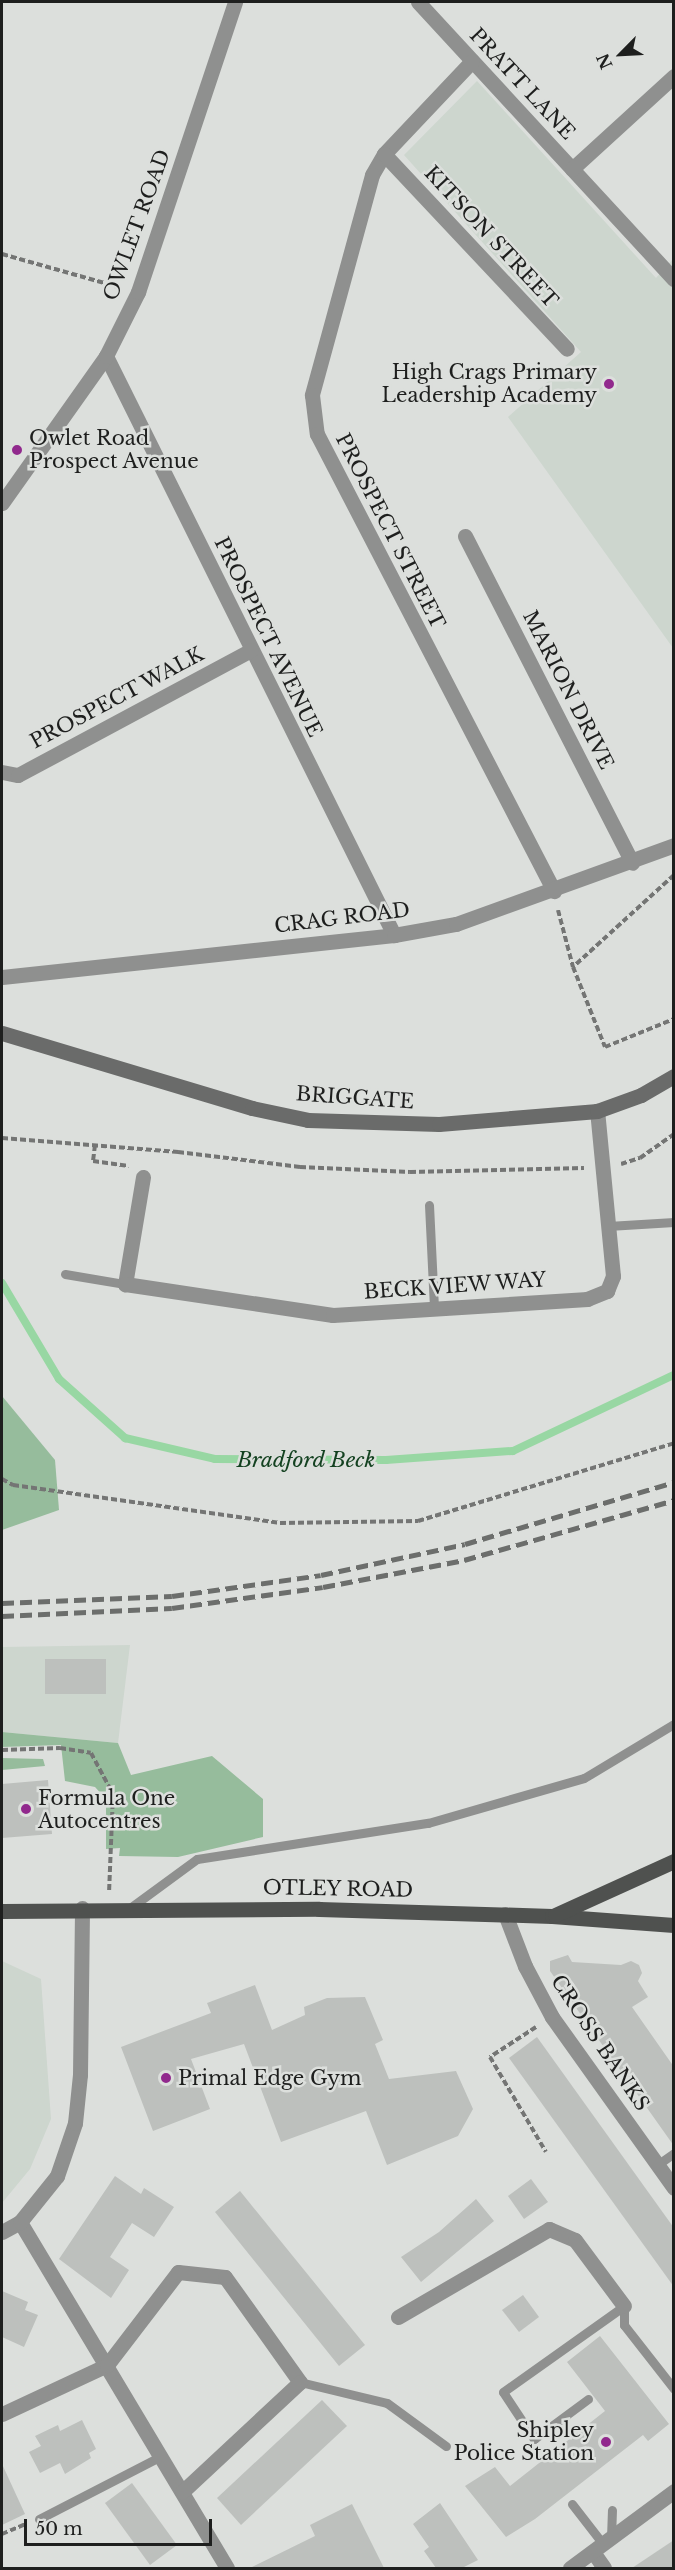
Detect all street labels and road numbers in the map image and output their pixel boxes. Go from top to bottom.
street label: PRATT LANE [464,23,580,145]
street label: OWLET ROAD [98,146,176,304]
street label: KITSON STREET [419,161,563,313]
street label: PROSPECT STREET [330,429,450,633]
street label: PROSPECT AVENUE [209,532,327,742]
street label: MARION DRIVE [518,607,618,773]
street label: PROSPECT WALK [25,642,209,754]
street label: CRAG ROAD [273,898,411,938]
street label: BRIGGATE [295,1082,415,1114]
street label: BECK VIEW WAY [362,1268,548,1304]
street label: OTLEY ROAD [262,1876,414,1902]
street label: CROSS BANKS [546,1970,654,2116]

